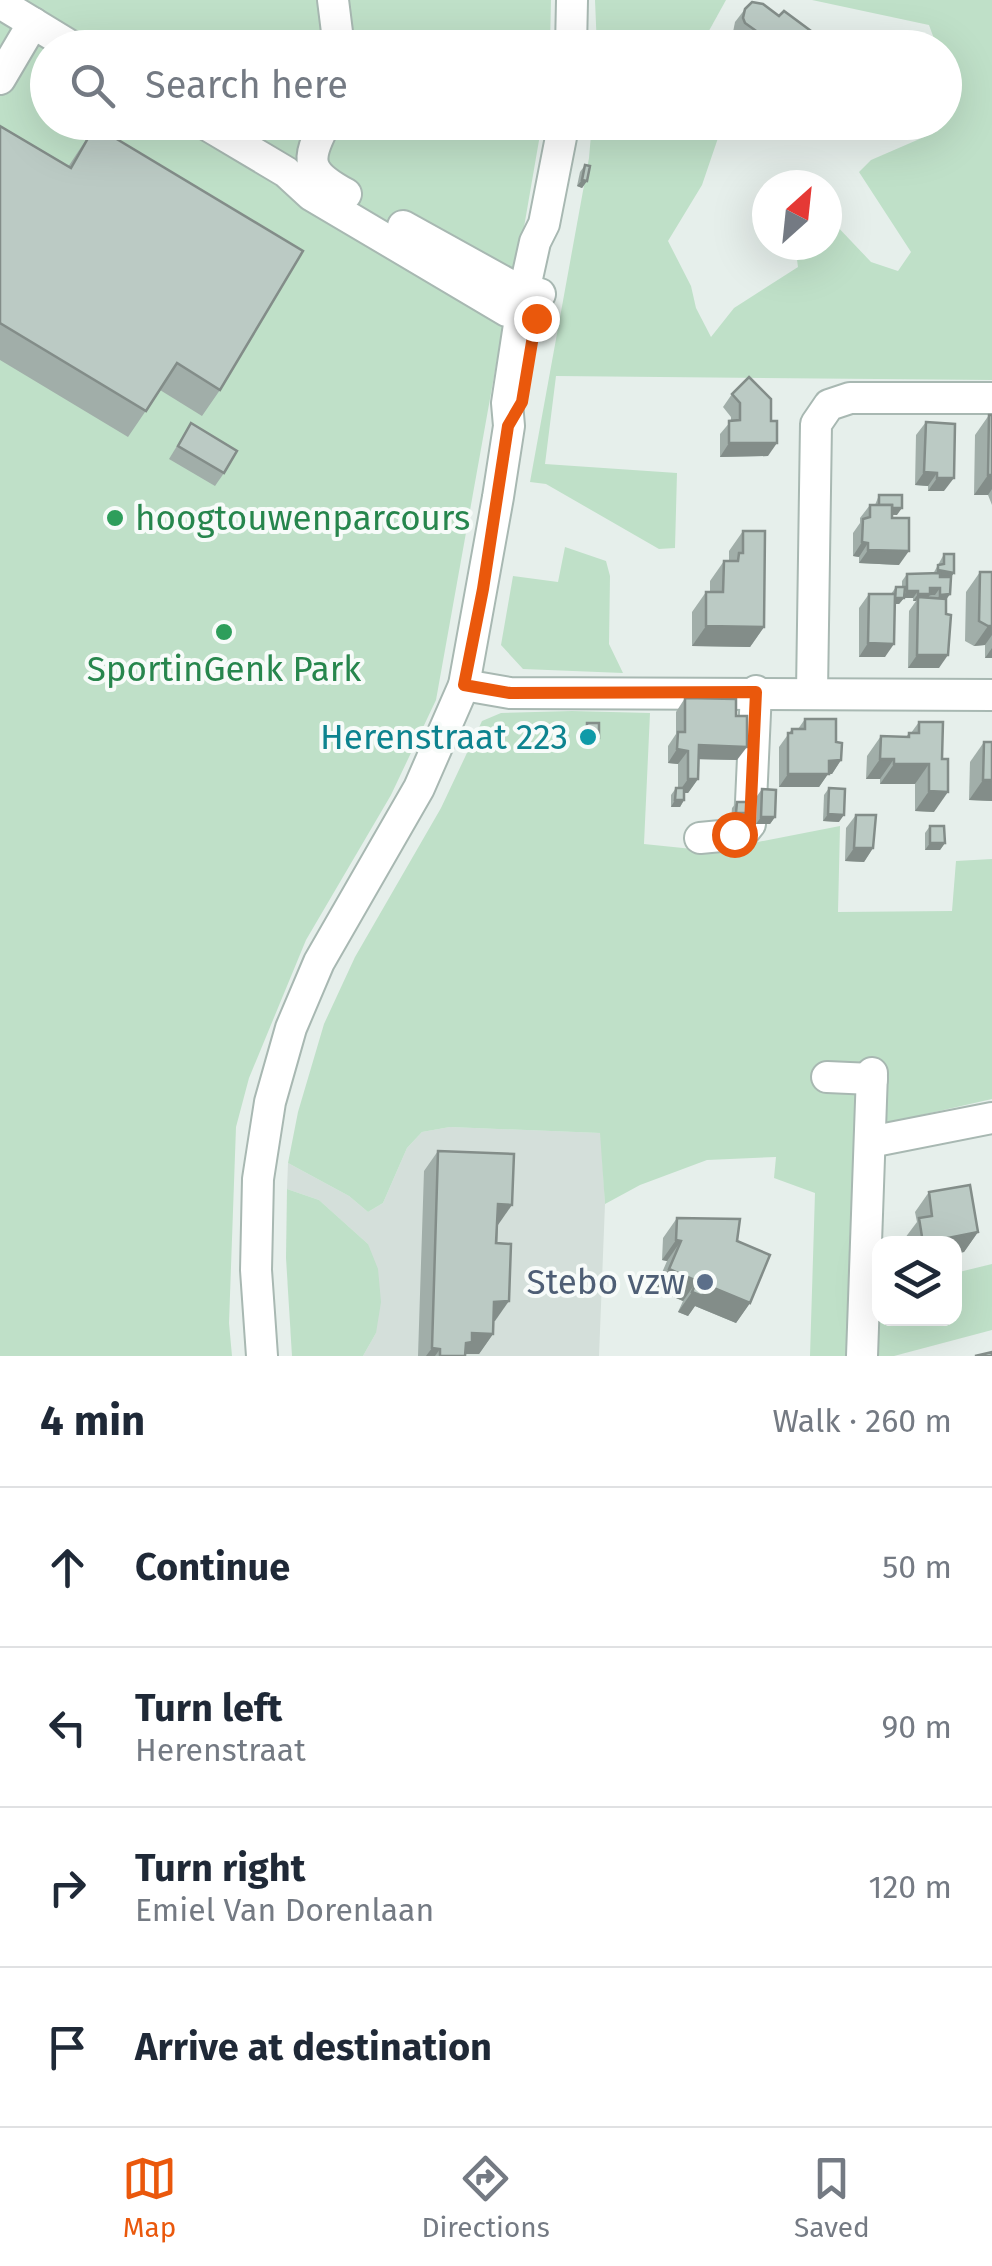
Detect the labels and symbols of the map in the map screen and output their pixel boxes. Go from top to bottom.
north arrow [752,170,842,260]
route end [514,296,560,342]
place label: hoogtouwenparcours [135,497,470,539]
marker: hoogtouwenparcours [104,507,126,529]
marker: SportinGenk Park [213,621,235,643]
place label: SportinGenk Park [87,648,361,690]
place label: Herenstraat 223 [320,716,568,758]
marker: Herenstraat 223 [577,726,599,748]
route start [712,812,758,858]
place label: Stebo vzw [527,1261,685,1303]
marker: Stebo vzw [694,1271,716,1293]

